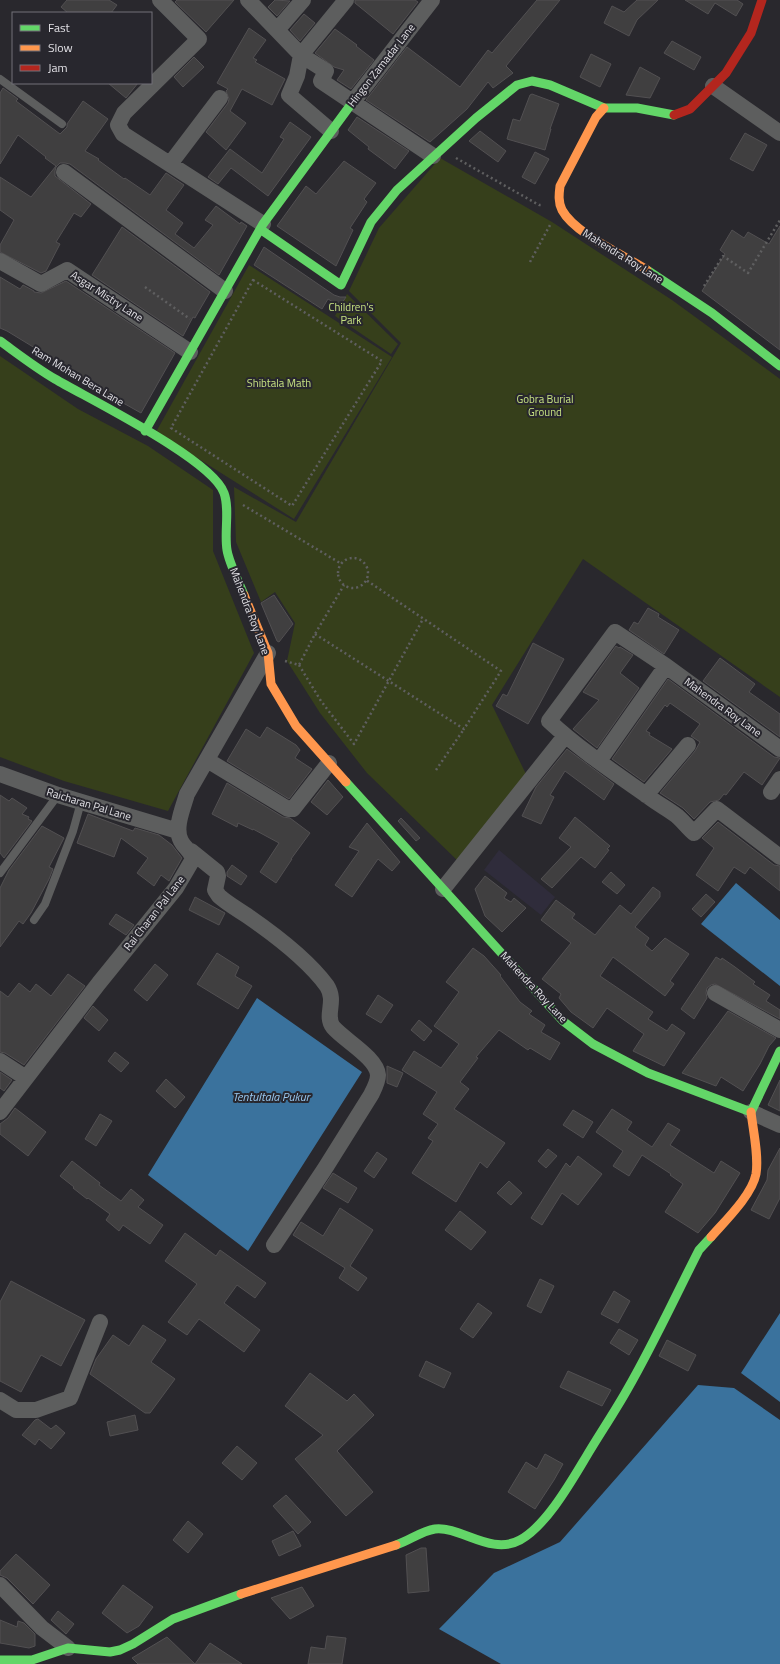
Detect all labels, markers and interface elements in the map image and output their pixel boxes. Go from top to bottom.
legend [12,12,152,84]
text: Fast [48,18,71,37]
street label: Hingon Zamadar Lane [343,20,419,110]
text: Slow [48,38,73,57]
text: Jam [48,58,68,77]
street label: Mahendra Roy Lane [580,225,667,287]
street label: Asgar Mistry Lane [68,267,147,326]
park label: Children's Park [328,299,374,328]
street label: Ram Mohan Bera Lane [29,342,127,410]
park label: Shibtala Math [247,375,311,391]
park label: Gobra Burial Ground [517,391,574,420]
street label: Mahendra Roy Lane [226,565,274,657]
street label: Mahendra Roy Lane [681,673,765,741]
street label: Raicharan Pal Lane [45,784,134,825]
street label: Rai Charan Pal Lane [120,872,189,954]
street label: Mahendra Roy Lane [497,948,572,1026]
water label: Tentultala Pukur [232,1087,312,1106]

